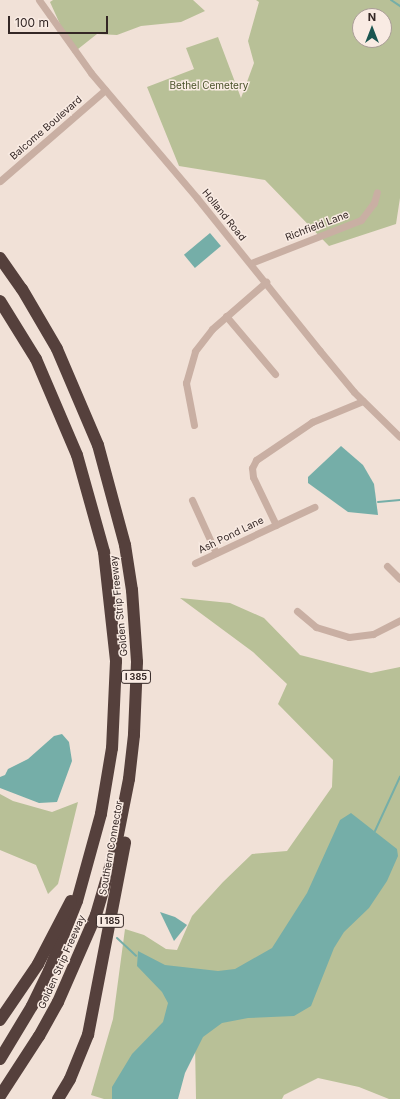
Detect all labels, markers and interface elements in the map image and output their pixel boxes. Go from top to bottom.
scale bar [10,8,110,34]
north arrow [352,8,392,48]
text: N [368,10,376,24]
text: 100 m [15,15,49,30]
park label: Bethel Cemetery [170,80,248,92]
street label: Balcome Boulevard [8,94,84,162]
street label: Holland Road [200,187,248,243]
street label: Richfield Lane [284,208,350,244]
street label: Ash Pond Lane [196,514,266,556]
street label: Golden Strip Freeway [108,555,130,657]
road number: I 385 [120,670,152,684]
street label: Southern Connector [97,800,125,896]
street label: Golden Strip Freeway [36,913,88,1011]
road number: I 185 [95,914,125,928]

